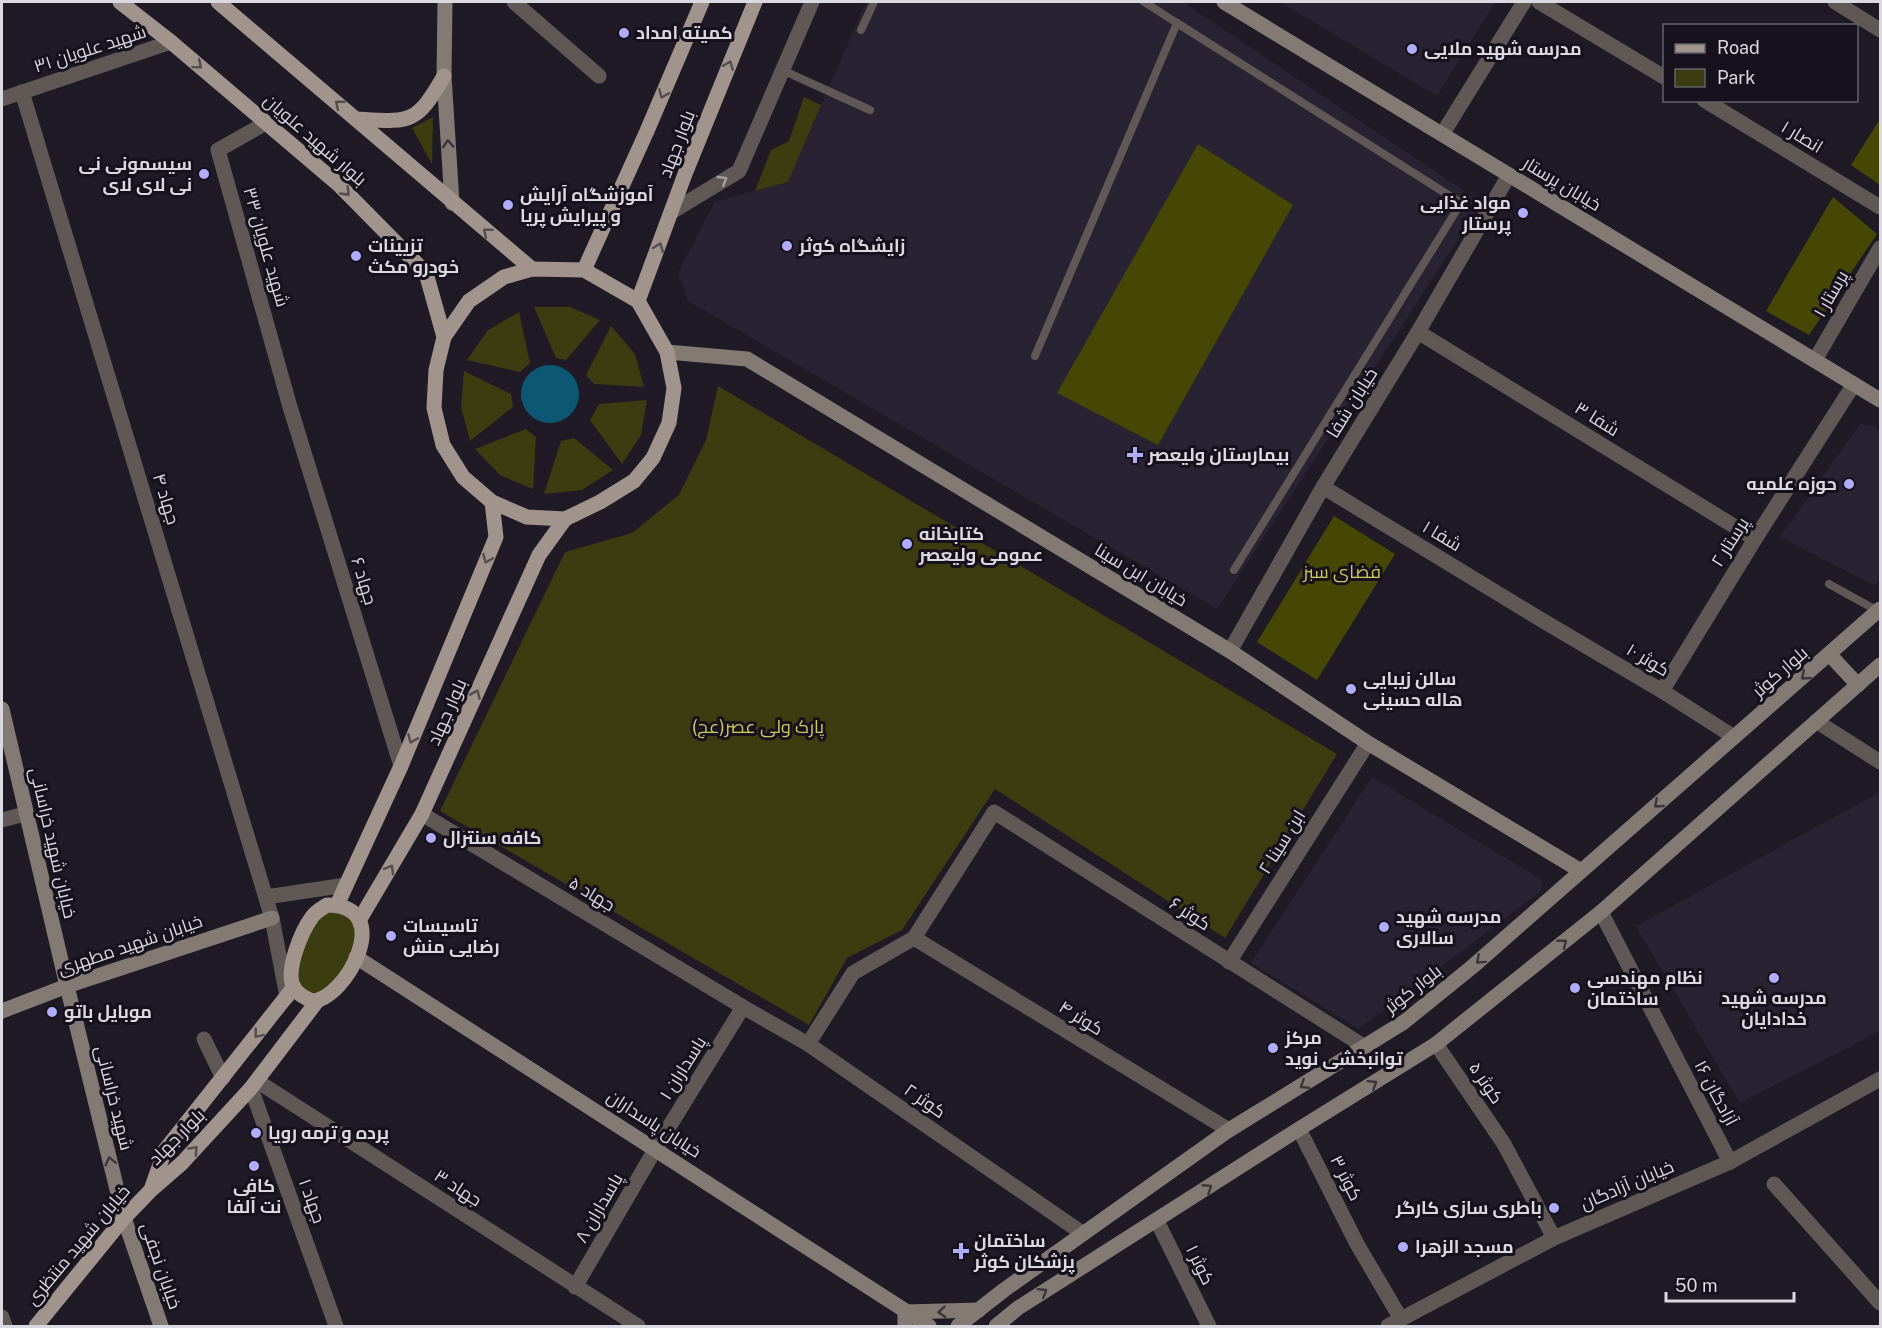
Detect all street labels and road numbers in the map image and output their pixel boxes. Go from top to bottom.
street label: شهید علویان ۳۱ [31,20,149,78]
street label: بلوار شهید علویان [259,89,371,191]
street label: بلوار جهاد [654,107,700,181]
street label: انصار ۱ [1777,116,1827,158]
street label: خیابان پرستار [1517,152,1605,217]
street label: شهید علویان ۳۳ [238,185,294,309]
street label: پرستار ۱ [1809,267,1854,322]
street label: خیابان شفا [1322,364,1382,442]
street label: شفا ۳ [1571,397,1623,440]
street label: جهاد ۴ [148,471,184,527]
street label: پرستار ۲ [1706,513,1755,571]
street label: شفا ۱ [1419,516,1466,555]
street label: خیابان ابن سینا [1091,539,1191,611]
street label: جهاد ۶ [346,554,382,608]
street label: کوثر ۱۰ [1622,639,1674,681]
street label: بلوار کوثر [1747,642,1812,703]
street label: بلوار جهاد [423,675,471,749]
street label: خیابان شهید خراسانی [25,765,81,921]
street label: ابن سینا ۲ [1254,806,1310,878]
street label: جهاد ۵ [565,872,619,916]
street label: کوثر ۶ [1165,893,1215,935]
street label: خیابان شهید مطهری [55,910,205,980]
street label: بلوار کوثر [1379,960,1446,1019]
street label: کوثر ۴ [1055,996,1107,1040]
street label: پاسداران ۱ [655,1032,712,1104]
street label: شهید خراسانی [90,1043,138,1153]
street label: آزادگان ۱۶ [1690,1056,1742,1130]
street label: کوثر ۵ [1464,1058,1508,1108]
street label: کوثر ۲ [900,1079,950,1123]
street label: خیابان پاسداران [602,1085,705,1164]
street label: بلوار جهاد [144,1104,210,1170]
street label: کوثر ۳ [1325,1151,1367,1205]
street label: خیابان آزادگان [1577,1155,1677,1215]
street label: جهاد ۳ [430,1164,486,1212]
street label: پاسداران ۸ [570,1169,629,1247]
street label: جهاد ۱ [294,1176,330,1226]
street label: خیابان شهید منتظری [21,1180,135,1310]
street label: خیابان نجفی [136,1220,186,1312]
street label: کوثر ۱ [1181,1241,1219,1289]

